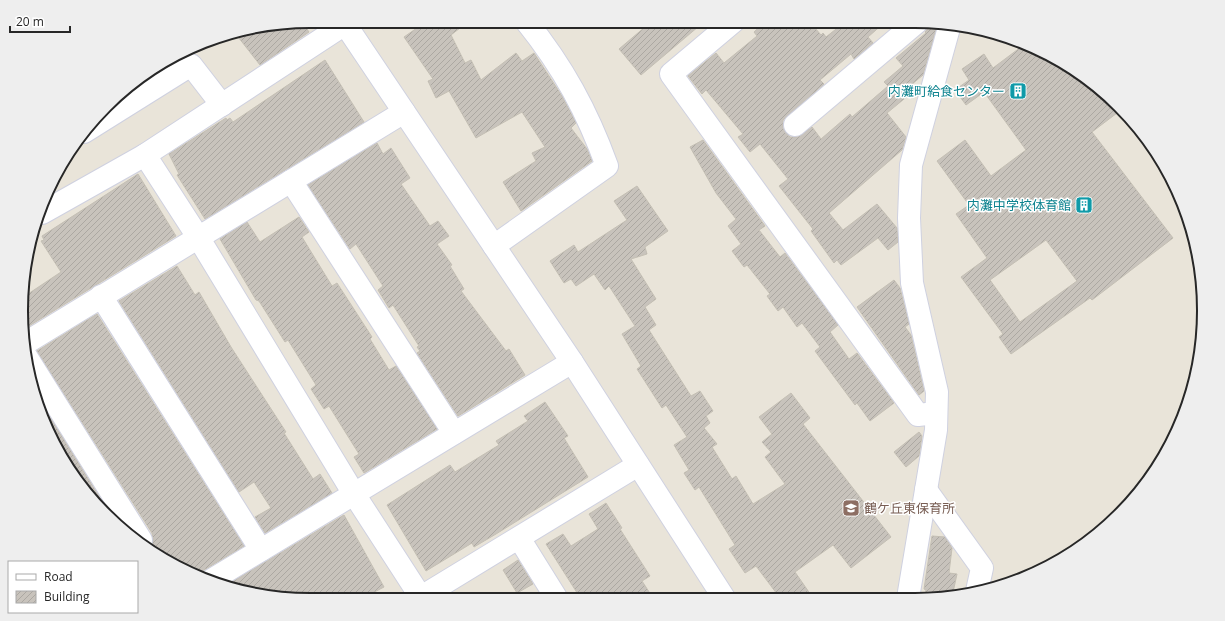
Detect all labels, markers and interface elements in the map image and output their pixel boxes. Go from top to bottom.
scale bar [10,8,70,34]
text: 20 m [16,13,44,30]
building icon: 内灘町給食センター [1008,81,1028,101]
place label: 内灘町給食センター [888,82,1005,100]
building icon: 内灘中学校体育館 [1074,195,1094,215]
place label: 内灘中学校体育館 [967,196,1071,214]
school or university icon: 鶴ケ丘東保育所 [841,498,861,518]
place label: 鶴ケ丘東保育所 [864,499,955,517]
legend [8,561,138,613]
text: Road [44,568,73,585]
text: Building [44,588,90,605]

